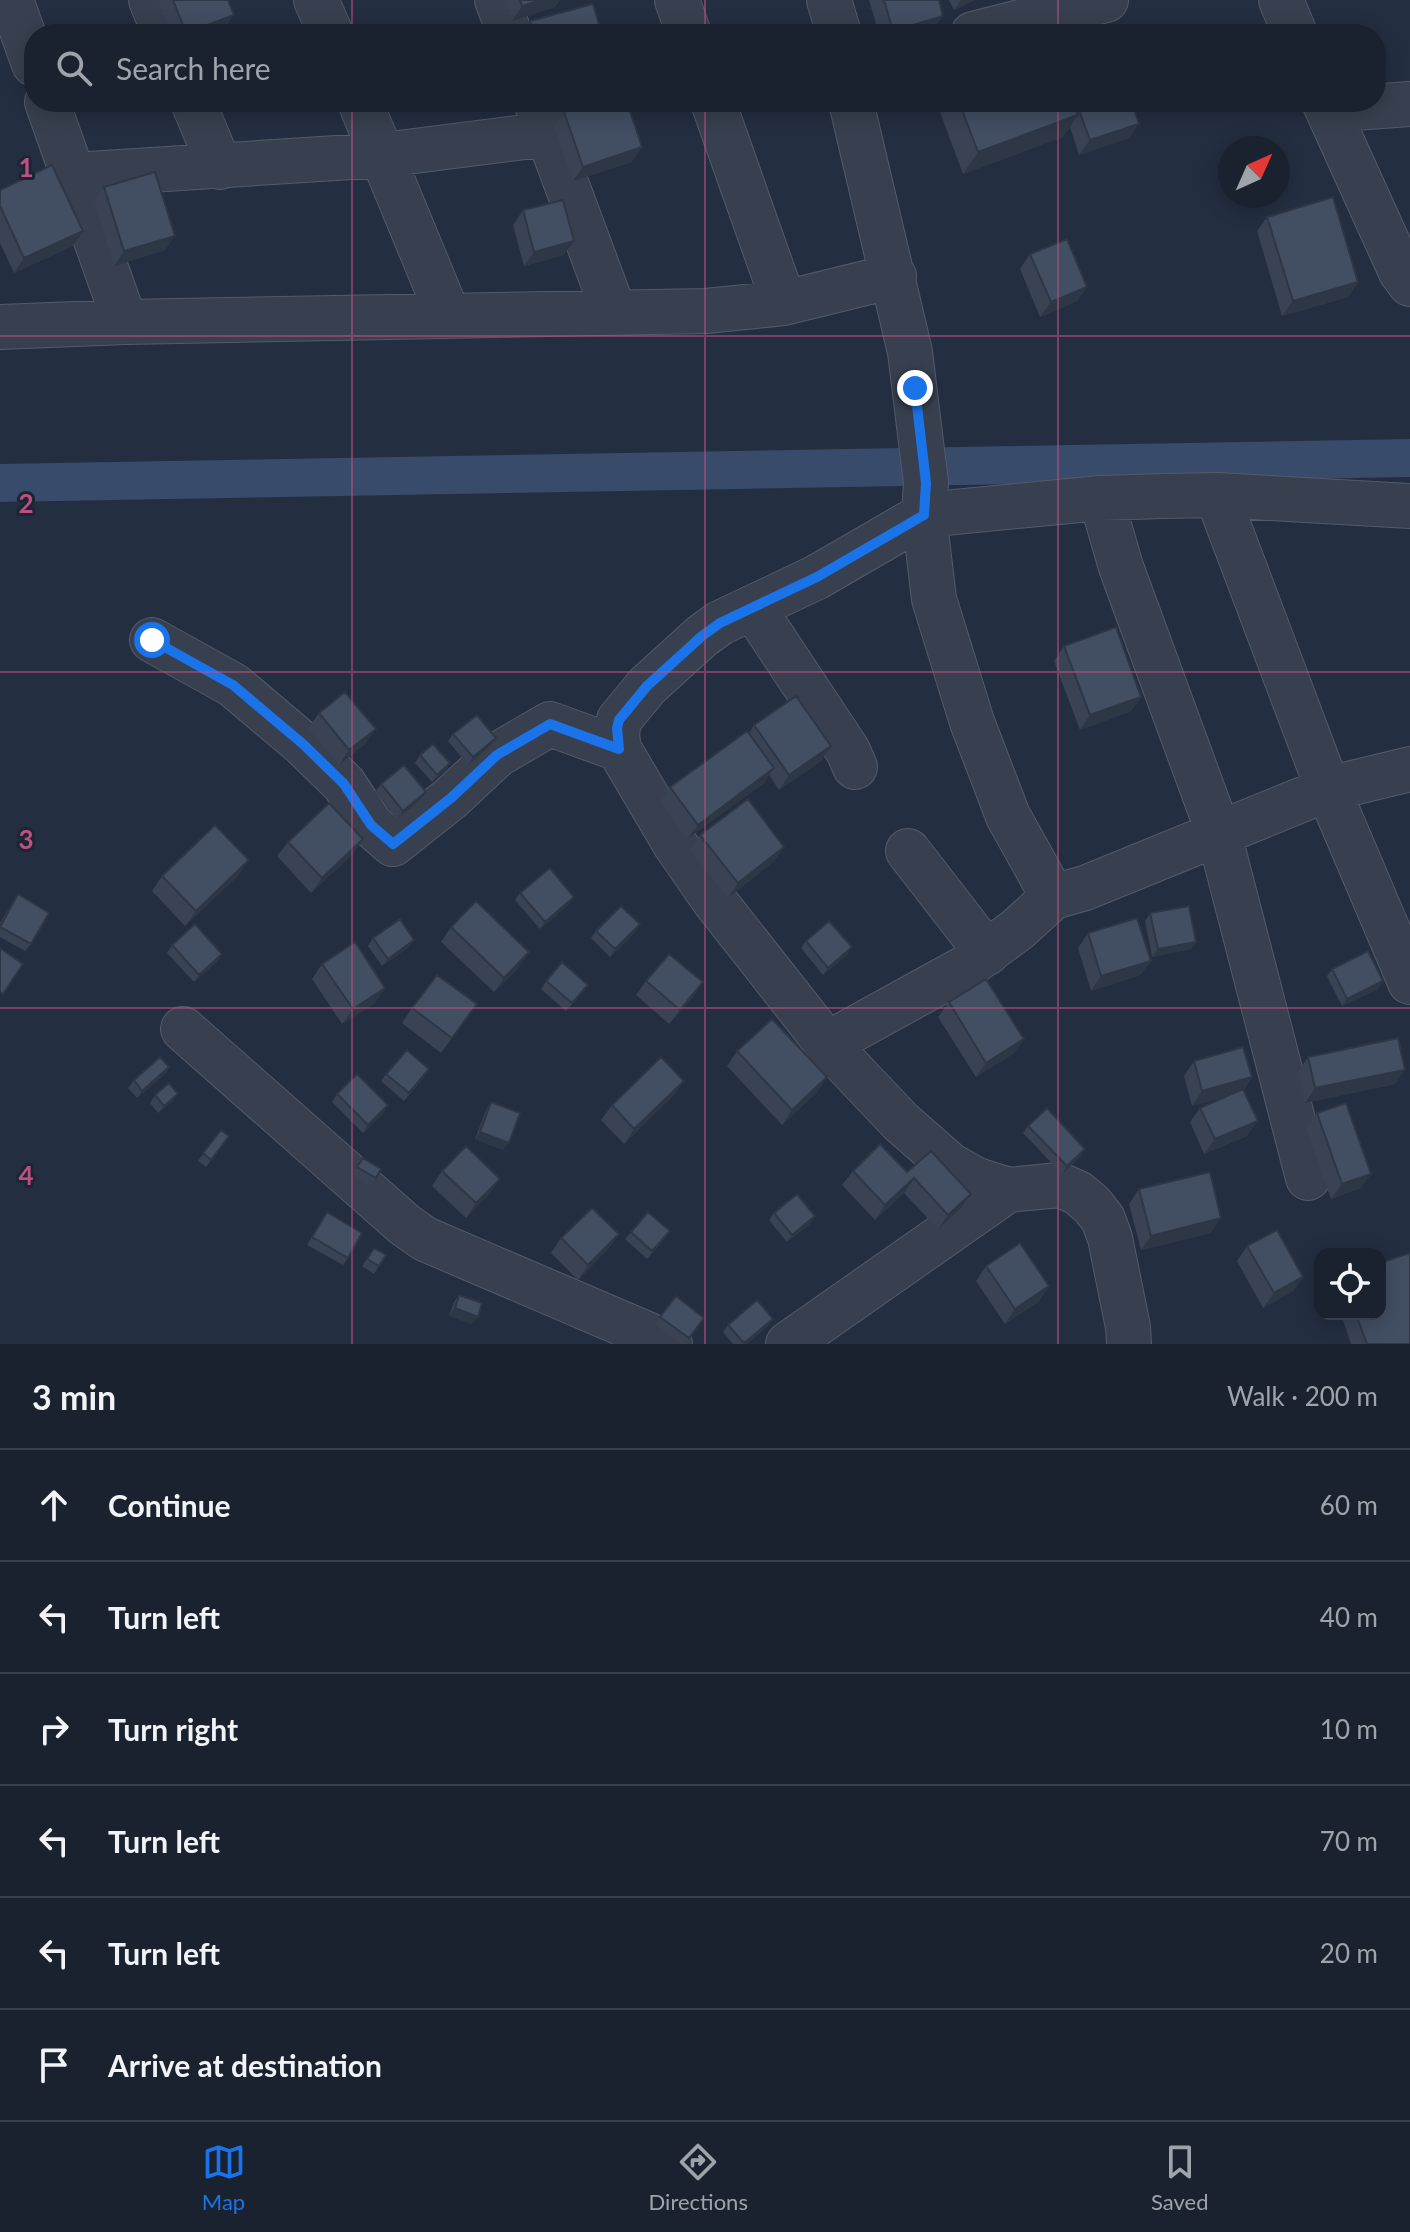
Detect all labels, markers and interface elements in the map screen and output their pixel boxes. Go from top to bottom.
search box [24,24,1386,112]
icon: search [52,46,96,90]
text: Search here [116,50,271,86]
north arrow [1218,136,1290,208]
text: 1 [18,151,34,183]
route end [897,370,933,406]
text: 2 [18,487,34,519]
route start [134,622,170,658]
text: 3 [18,823,34,855]
text: 4 [18,1159,34,1191]
map controls [1314,1248,1386,1320]
button: locate [1314,1248,1386,1320]
text: 3 min [32,1376,116,1417]
text: Walk · 200 m [1227,1380,1378,1412]
icon: ahead [32,1483,76,1527]
text: Continue [108,1487,231,1523]
text: 60 m [1320,1489,1378,1521]
icon: left [32,1595,76,1639]
text: Turn left [108,1599,220,1635]
text: 40 m [1320,1601,1378,1633]
icon: right [32,1707,76,1751]
text: Turn right [108,1711,238,1747]
text: 10 m [1320,1713,1378,1745]
icon: left [32,1819,76,1863]
text: Turn left [108,1823,220,1859]
text: 70 m [1320,1825,1378,1857]
icon: left [32,1931,76,1975]
text: Turn left [108,1935,220,1971]
text: 20 m [1320,1937,1378,1969]
icon: arrive [32,2043,76,2087]
text: Arrive at destination [108,2047,382,2083]
tab: Map [202,2140,246,2215]
tab: Directions [649,2140,748,2215]
tab: Saved [1151,2140,1208,2215]

